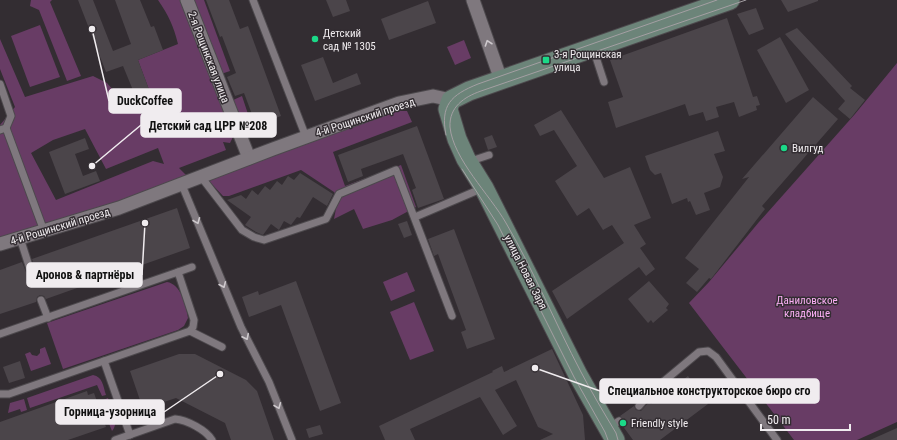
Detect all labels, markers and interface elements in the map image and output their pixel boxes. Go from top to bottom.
street label: 2-я Рощинская улица [185,10,232,105]
place label: Детский сад № 1305 [323,27,376,53]
marker: Детский сад № 1305 [310,34,320,44]
one-way arrow [484,40,493,47]
place label: 3-я Рощинская улица [554,48,622,74]
marker: 3-я Рощинская улица [541,55,551,65]
callout: DuckCoffee [109,89,181,113]
text: DuckCoffee [117,94,173,108]
street label: 4-й Рощинский проезд [314,95,417,140]
callout: Детский сад ЦРР №208 [141,113,276,137]
text: Детский сад ЦРР №208 [149,119,267,133]
place label: Вилгуд [792,142,824,155]
marker: Вилгуд [779,143,789,153]
street label: 4-й Рощинский проезд [9,205,112,248]
one-way arrow [192,217,200,224]
street label: улица Новая Заря [501,233,550,312]
callout: Аронов & партнёры [27,263,142,287]
text: Аронов & партнёры [36,268,134,282]
one-way arrow [218,280,226,288]
park label: Даниловское кладбище [776,294,838,320]
one-way arrow [241,333,249,340]
callout: Специальное конструкторское бюро сго [600,379,819,403]
text: Специальное конструкторское бюро сго [608,384,810,398]
callout: Горница-узорница [56,400,164,424]
one-way arrow [274,402,282,409]
text: Горница-узорница [64,405,156,419]
scale bar [761,406,850,432]
text: 50 m [767,413,791,427]
place label: Friendly style [631,417,688,430]
marker: Friendly style [618,418,628,428]

